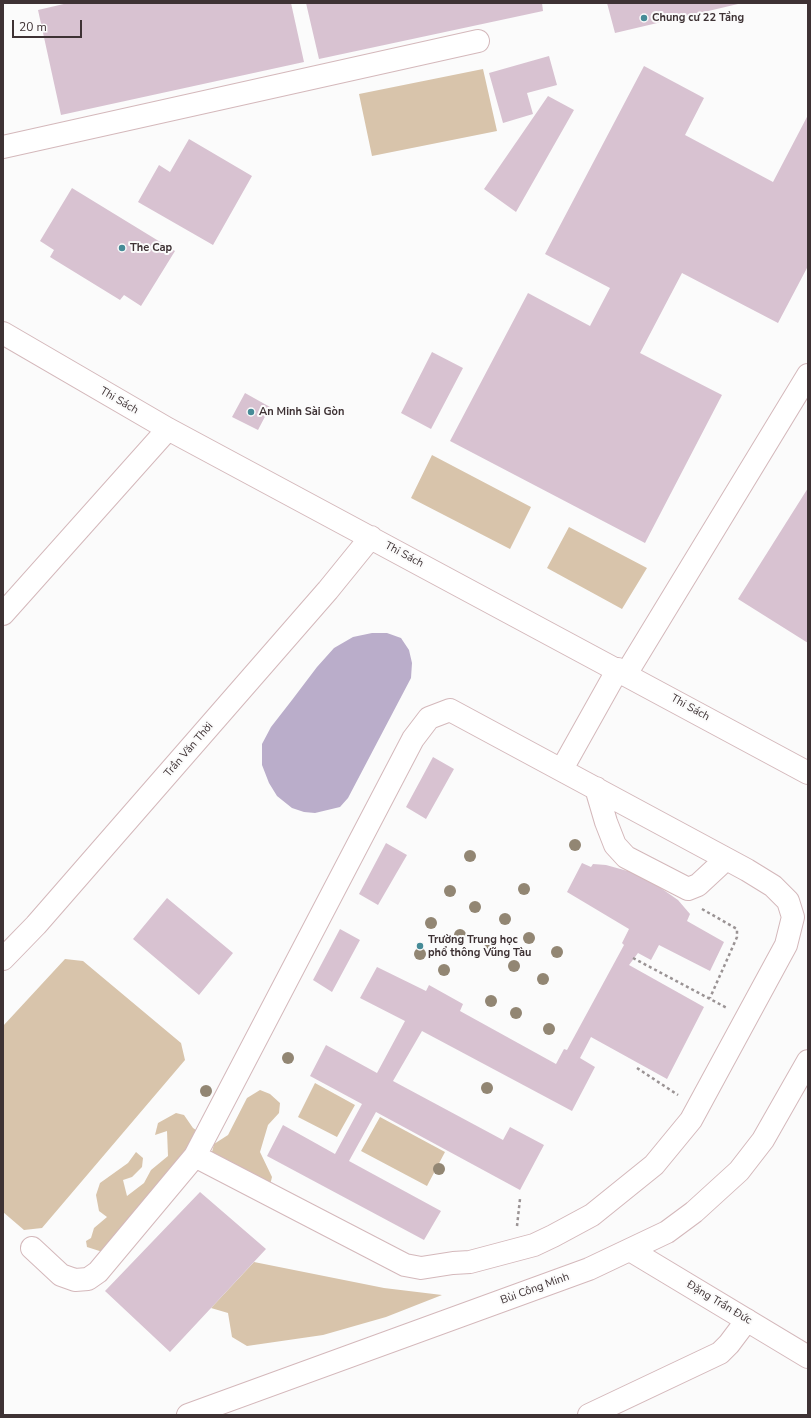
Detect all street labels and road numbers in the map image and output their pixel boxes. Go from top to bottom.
street label: Thi Sách [97,385,141,417]
street label: Thi Sách [382,539,426,571]
street label: Thi Sách [668,692,712,724]
street label: Trần Văn Thời [162,720,216,780]
street label: Bùi Công Minh [499,1270,571,1308]
street label: Đặng Trần Đức [684,1278,754,1328]

